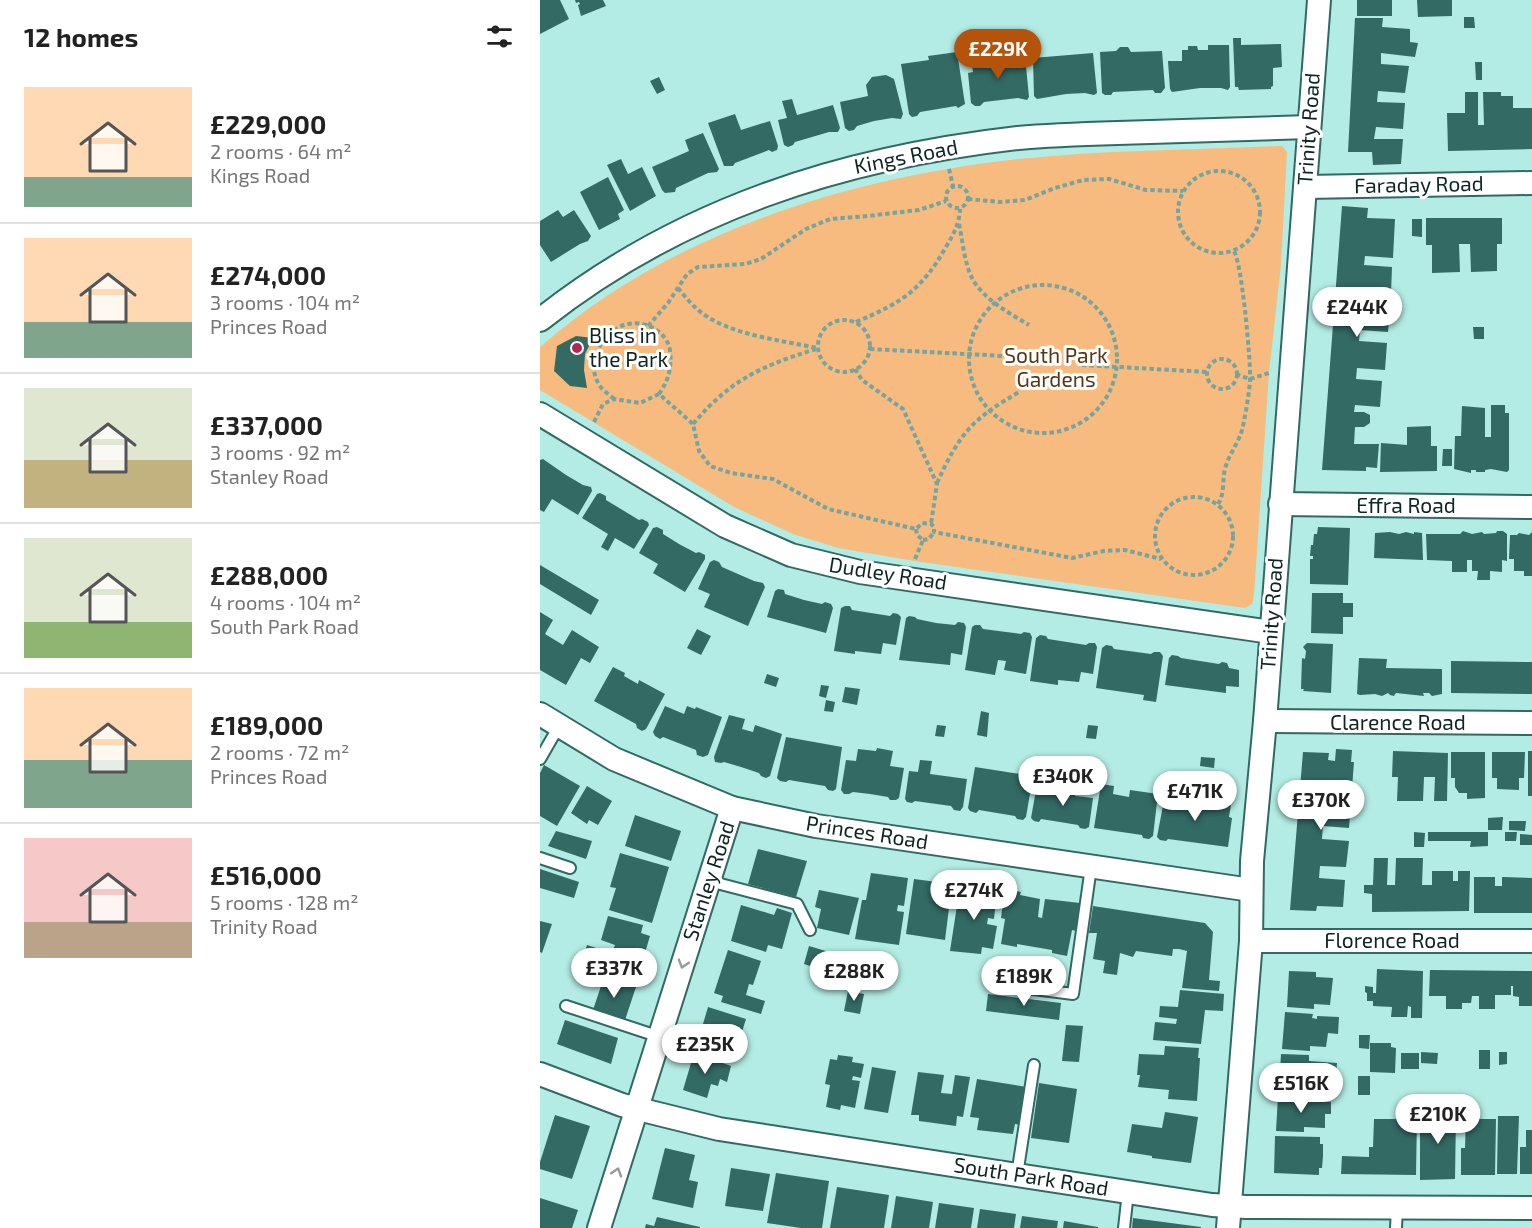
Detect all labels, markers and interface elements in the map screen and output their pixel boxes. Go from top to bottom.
icon: filters [483,20,516,53]
text: 12 homes [24,21,138,52]
pin: £229K [956,29,1040,80]
text: £229K [968,36,1028,60]
street label: Trinity Road [1291,72,1324,186]
text: £229,000 [210,108,326,139]
icon: home [72,111,144,183]
street label: Kings Road [852,133,960,178]
text: 2 rooms · 64 m² [210,139,352,163]
text: Kings Road [210,163,310,187]
street label: Faraday Road [1354,170,1484,197]
text: £274,000 [210,259,326,290]
icon: home [72,262,144,334]
pin: £244K [1315,287,1399,338]
text: 3 rooms · 104 m² [210,290,360,314]
text: £244K [1326,294,1388,318]
text: Princes Road [210,314,327,338]
place label: Bliss in the Park [589,322,668,371]
marker: Bliss in the Park [570,341,584,355]
park label: South Park Gardens [1004,342,1108,391]
text: £337,000 [210,409,323,440]
icon: home [72,412,144,484]
text: 3 rooms · 92 m² [210,440,350,464]
text: Stanley Road [210,464,329,488]
street label: Effra Road [1356,492,1456,517]
street label: Dudley Road [827,551,949,594]
street label: Trinity Road [1254,557,1287,671]
text: £288,000 [210,559,328,590]
icon: home [72,562,144,634]
text: 4 rooms · 104 m² [210,590,361,614]
text: South Park Road [210,614,359,638]
text: £189,000 [210,709,324,740]
street label: Clarence Road [1330,709,1466,734]
icon: home [72,712,144,784]
text: 2 rooms · 72 m² [210,740,349,764]
pin: £340K [1021,756,1105,807]
text: £340K [1032,763,1094,787]
text: Princes Road [210,764,327,788]
pin: £471K [1153,771,1237,822]
text: £471K [1167,778,1223,802]
pin: £370K [1279,780,1363,831]
text: £370K [1292,787,1350,811]
street label: Princes Road [804,810,930,854]
street label: Stanley Road [676,817,739,944]
text: £516,000 [210,859,322,890]
icon: home [72,862,144,934]
pin: £274K [932,870,1016,921]
text: £274K [944,877,1004,901]
text: 5 rooms · 128 m² [210,890,359,914]
text: Trinity Road [210,914,318,938]
street label: Florence Road [1324,927,1460,952]
pin: £337K [572,948,656,999]
pin: £288K [812,951,896,1002]
text: £337K [585,955,643,979]
pin: £189K [982,956,1066,1007]
one-way arrow [678,958,690,969]
text: £288K [824,958,884,982]
text: £189K [995,963,1053,987]
pin: £235K [663,1024,747,1075]
text: £235K [676,1031,734,1055]
pin: £516K [1259,1063,1343,1114]
text: £516K [1273,1070,1329,1094]
pin: £210K [1396,1094,1480,1145]
text: £210K [1409,1101,1467,1125]
street label: South Park Road [952,1151,1110,1200]
one-way arrow [610,1167,622,1178]

